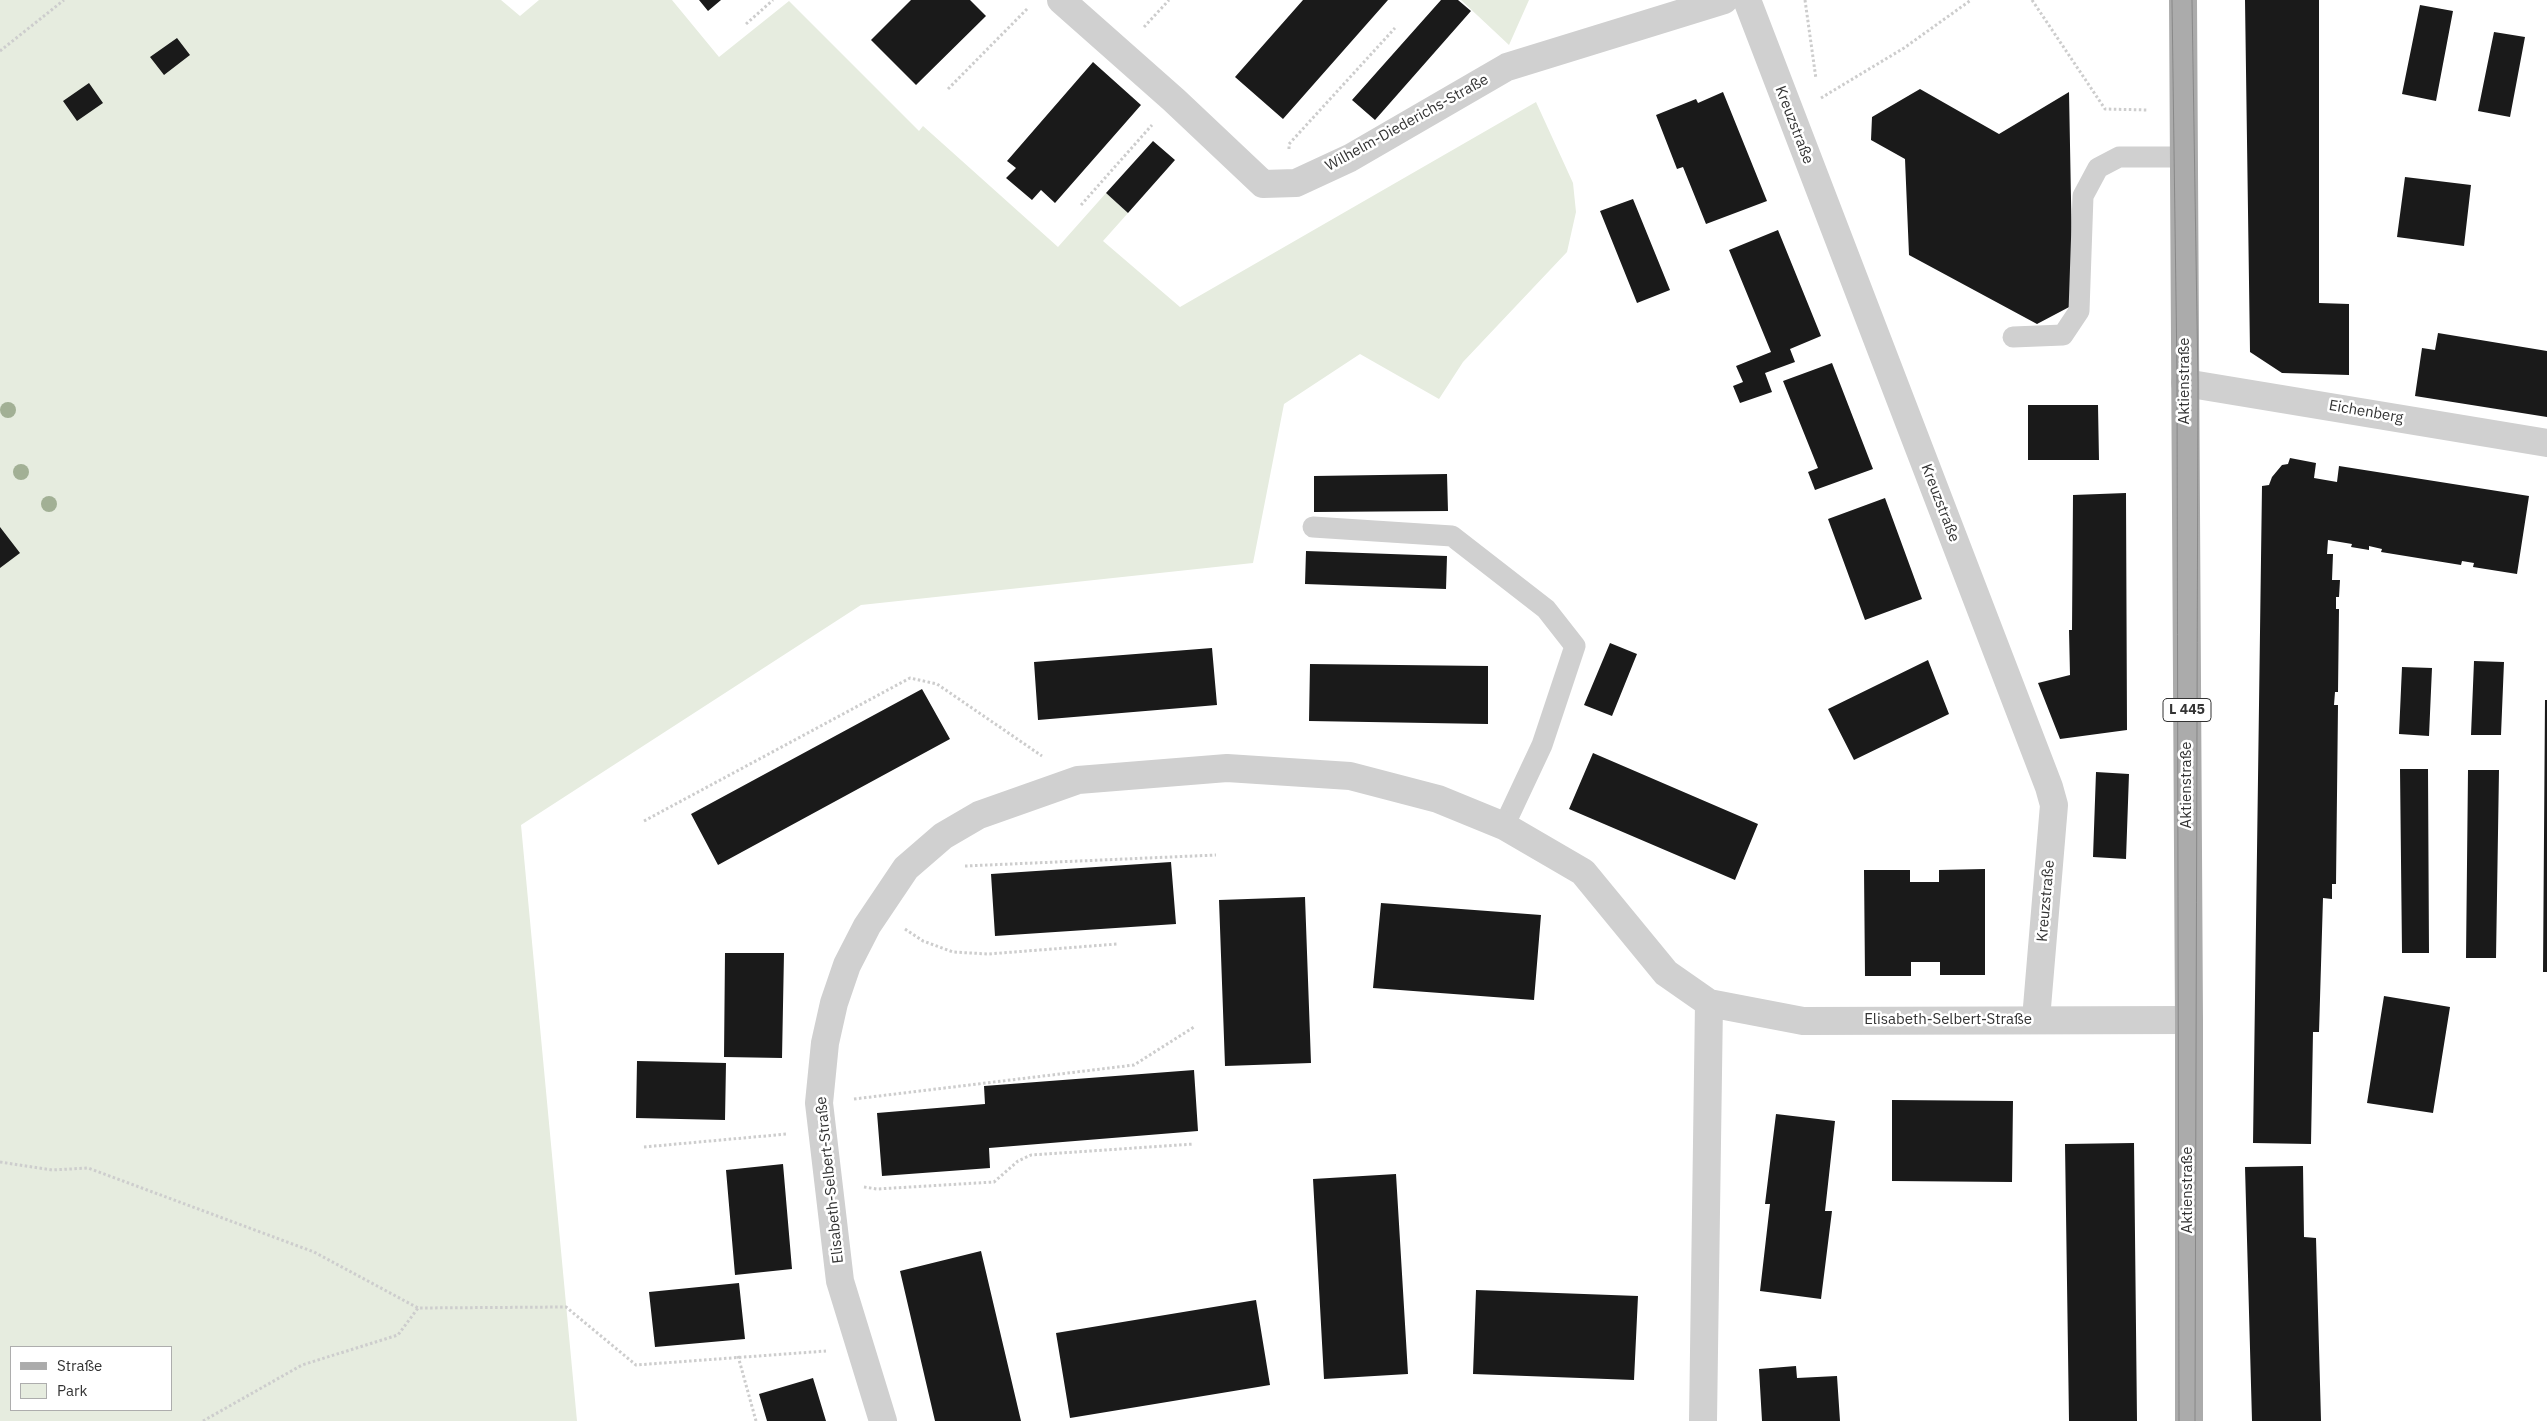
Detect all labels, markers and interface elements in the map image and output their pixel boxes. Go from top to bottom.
street label: Wilhelm-Diederichs-Straße [1322,71,1492,175]
street label: Kreuzstraße [1771,83,1817,167]
street label: Aktienstraße [2176,338,2194,424]
street label: Eichenberg [2327,397,2405,427]
street label: Kreuzstraße [1917,461,1963,545]
road number: L 445 [2163,698,2211,722]
street label: Aktienstraße [2178,742,2196,828]
street label: Kreuzstraße [2033,859,2059,943]
street label: Elisabeth-Selbert-Straße [1864,1011,2032,1029]
street label: Elisabeth-Selbert-Straße [812,1096,848,1264]
street label: Aktienstraße [2179,1147,2197,1233]
legend [10,1346,172,1411]
text: Straße [57,1356,102,1375]
text: Park [57,1381,87,1400]

